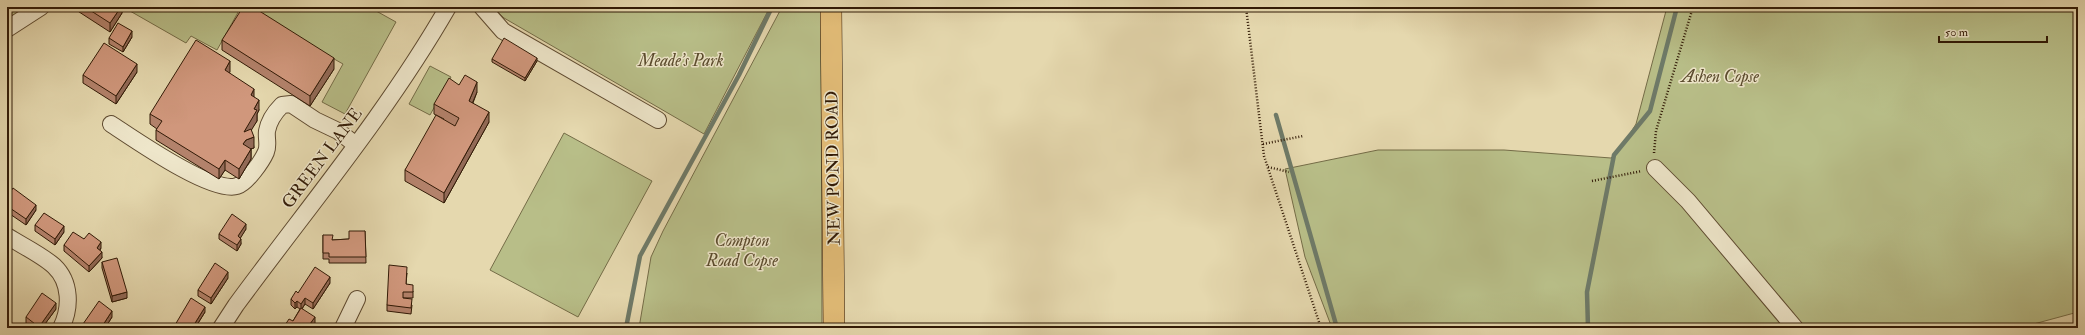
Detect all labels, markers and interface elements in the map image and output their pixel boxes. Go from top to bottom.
scale bar [1939,18,2047,44]
text: 50 m [1945,25,1969,40]
park label: Meade's Park [637,50,724,71]
park label: Ashen Copse [1679,66,1759,87]
street label: NEW POND ROAD [821,91,845,245]
street label: GREEN LANE [277,103,367,213]
park label: Compton Road Copse [705,230,778,271]

